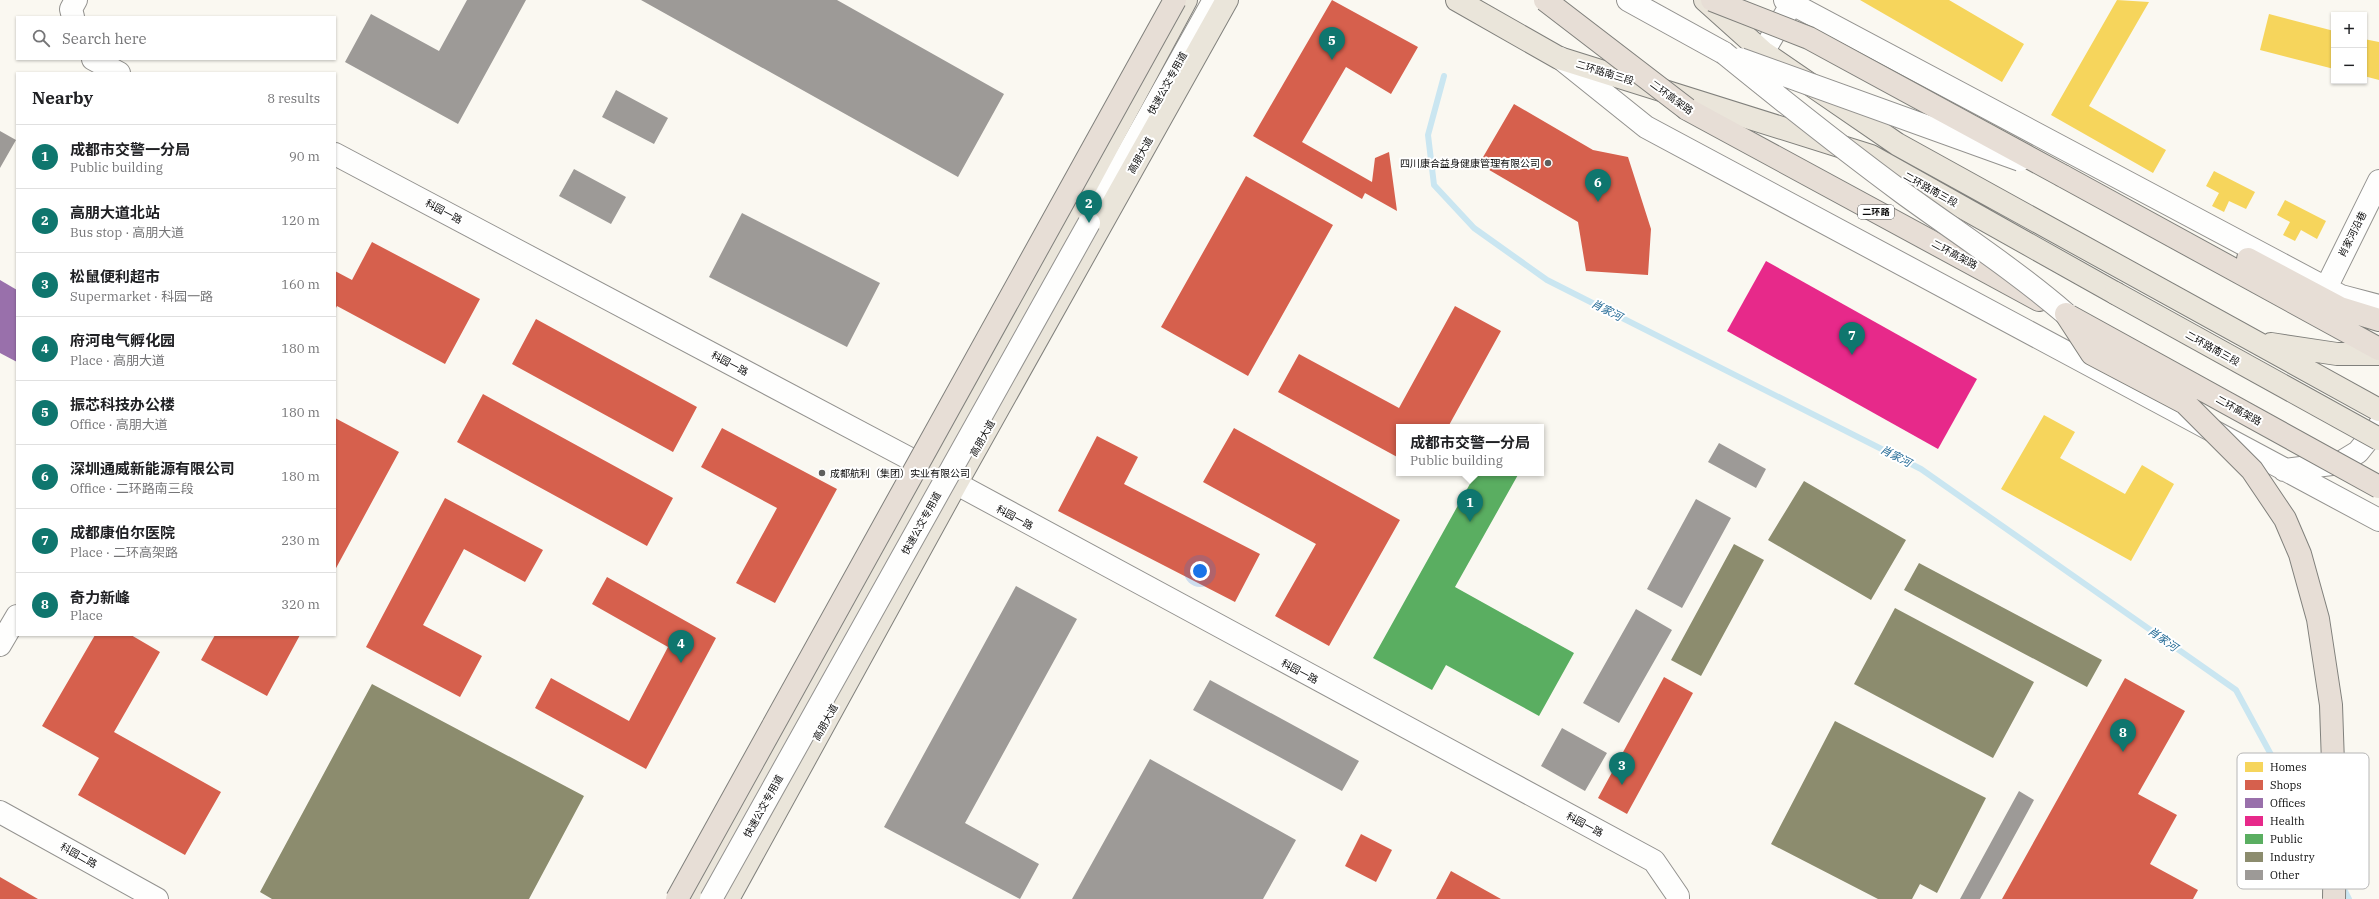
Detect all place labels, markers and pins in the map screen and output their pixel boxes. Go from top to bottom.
pin: 5 [1319,27,1345,60]
place label: 四川康合益身健康管理有限公司 [1400,157,1540,170]
marker: 四川康合益身健康管理有限公司 [1543,158,1553,168]
pin: 6 [1585,169,1611,202]
pin: 2 [1076,190,1102,223]
pin: 7 [1839,322,1865,355]
place label: 成都航利（集团）实业有限公司 [830,467,970,480]
marker: 成都航利（集团）实业有限公司 [817,468,827,478]
pin: 1 [1457,489,1483,522]
pin: 4 [668,630,694,663]
pin: 8 [2110,719,2136,752]
pin: 3 [1609,752,1635,785]

